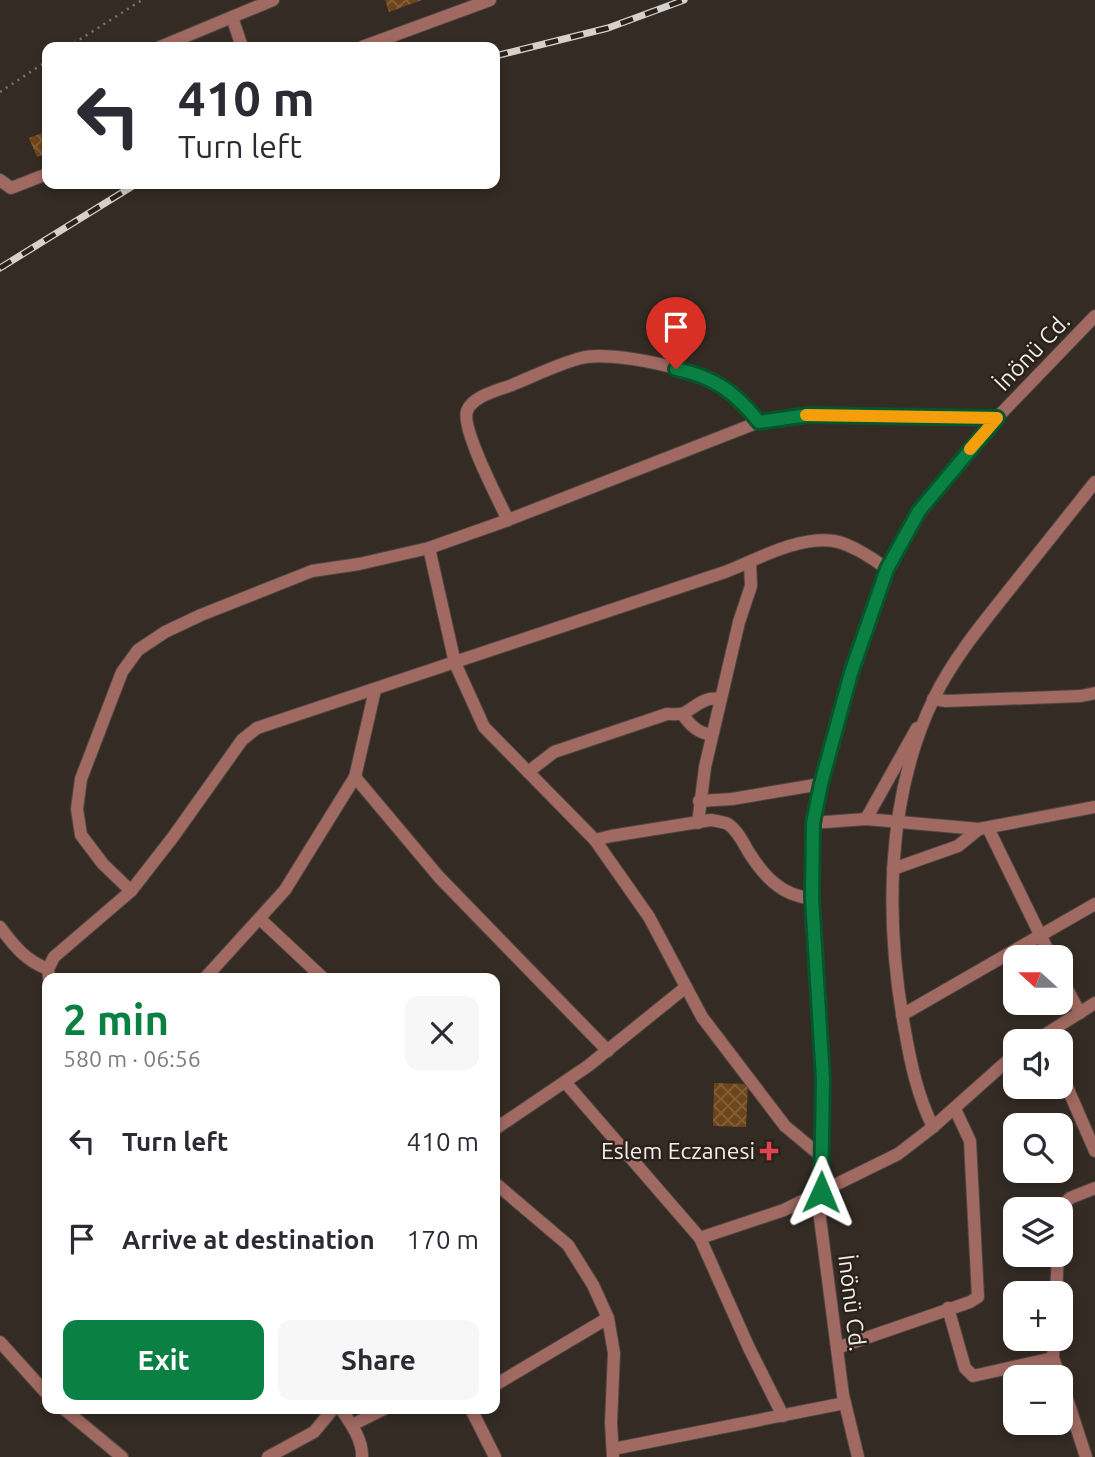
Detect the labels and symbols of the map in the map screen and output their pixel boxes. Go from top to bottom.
pin [646,297,706,369]
street label: İnönü Cd. [989,308,1074,395]
north arrow [1003,945,1073,1015]
place label: Eslem Eczanesi [601,1138,755,1163]
marker: Eslem Eczanesi [761,1143,777,1159]
position arrow [784,1155,858,1229]
street label: İnönü Cd. [834,1253,871,1353]

